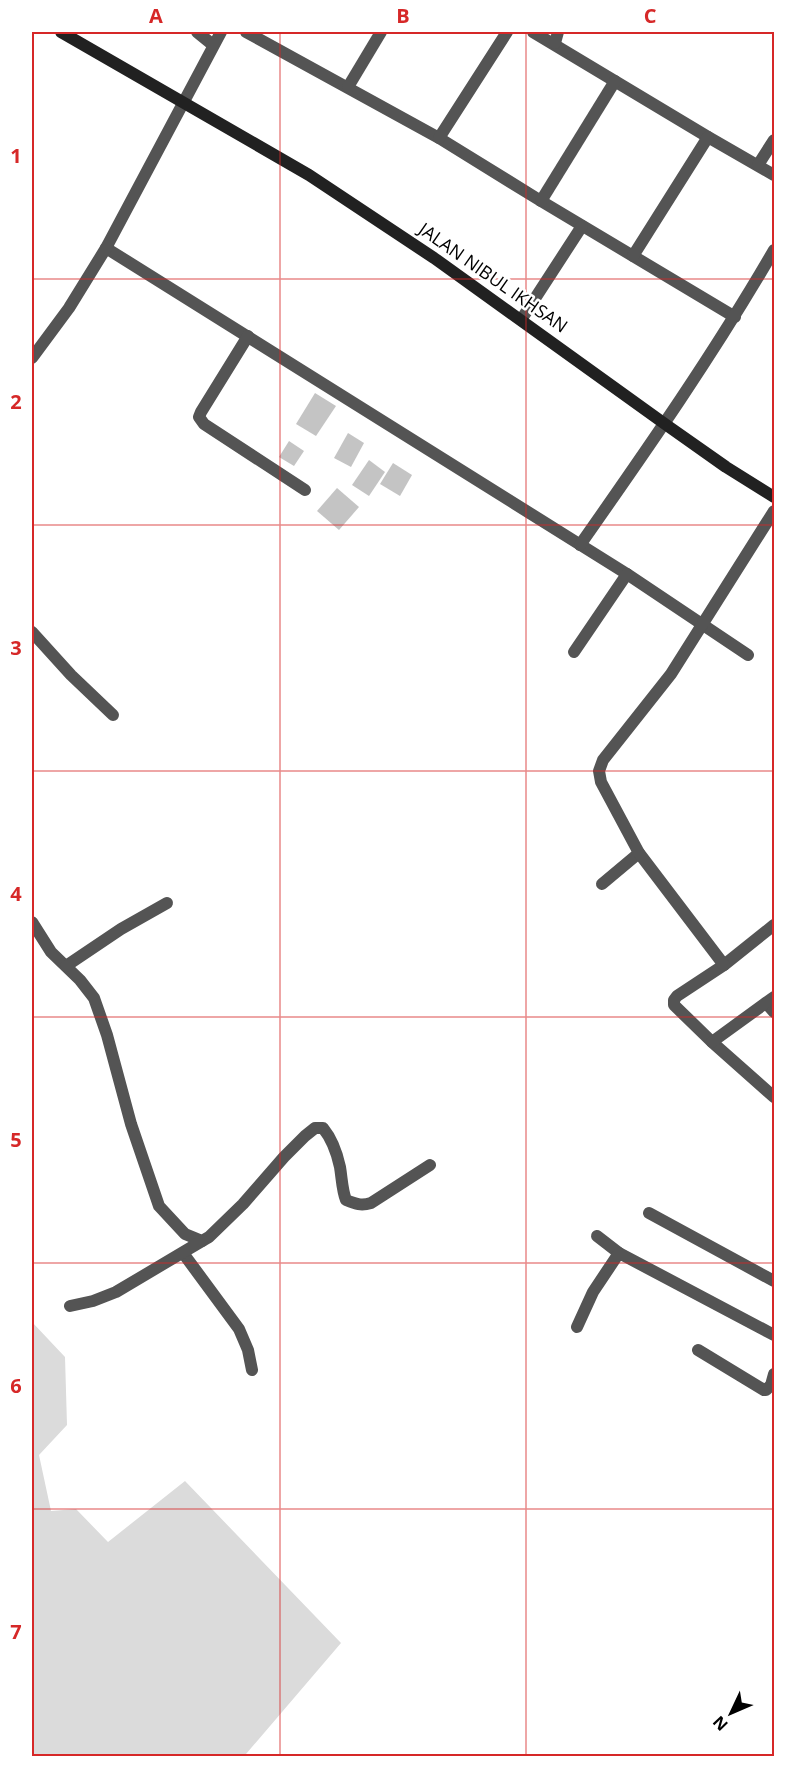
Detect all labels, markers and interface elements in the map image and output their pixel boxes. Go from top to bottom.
text: A [149,2,163,29]
text: B [396,2,410,29]
text: C [644,2,657,29]
text: 1 [10,142,22,169]
street label: JALAN NIBUL IKHSAN [413,216,573,338]
text: 2 [10,388,22,415]
text: 3 [10,634,22,661]
text: 4 [10,880,22,907]
text: 5 [10,1126,22,1153]
text: 6 [10,1372,22,1399]
text: 7 [10,1618,22,1645]
north arrow [701,1683,761,1743]
text: N [708,1711,733,1736]

